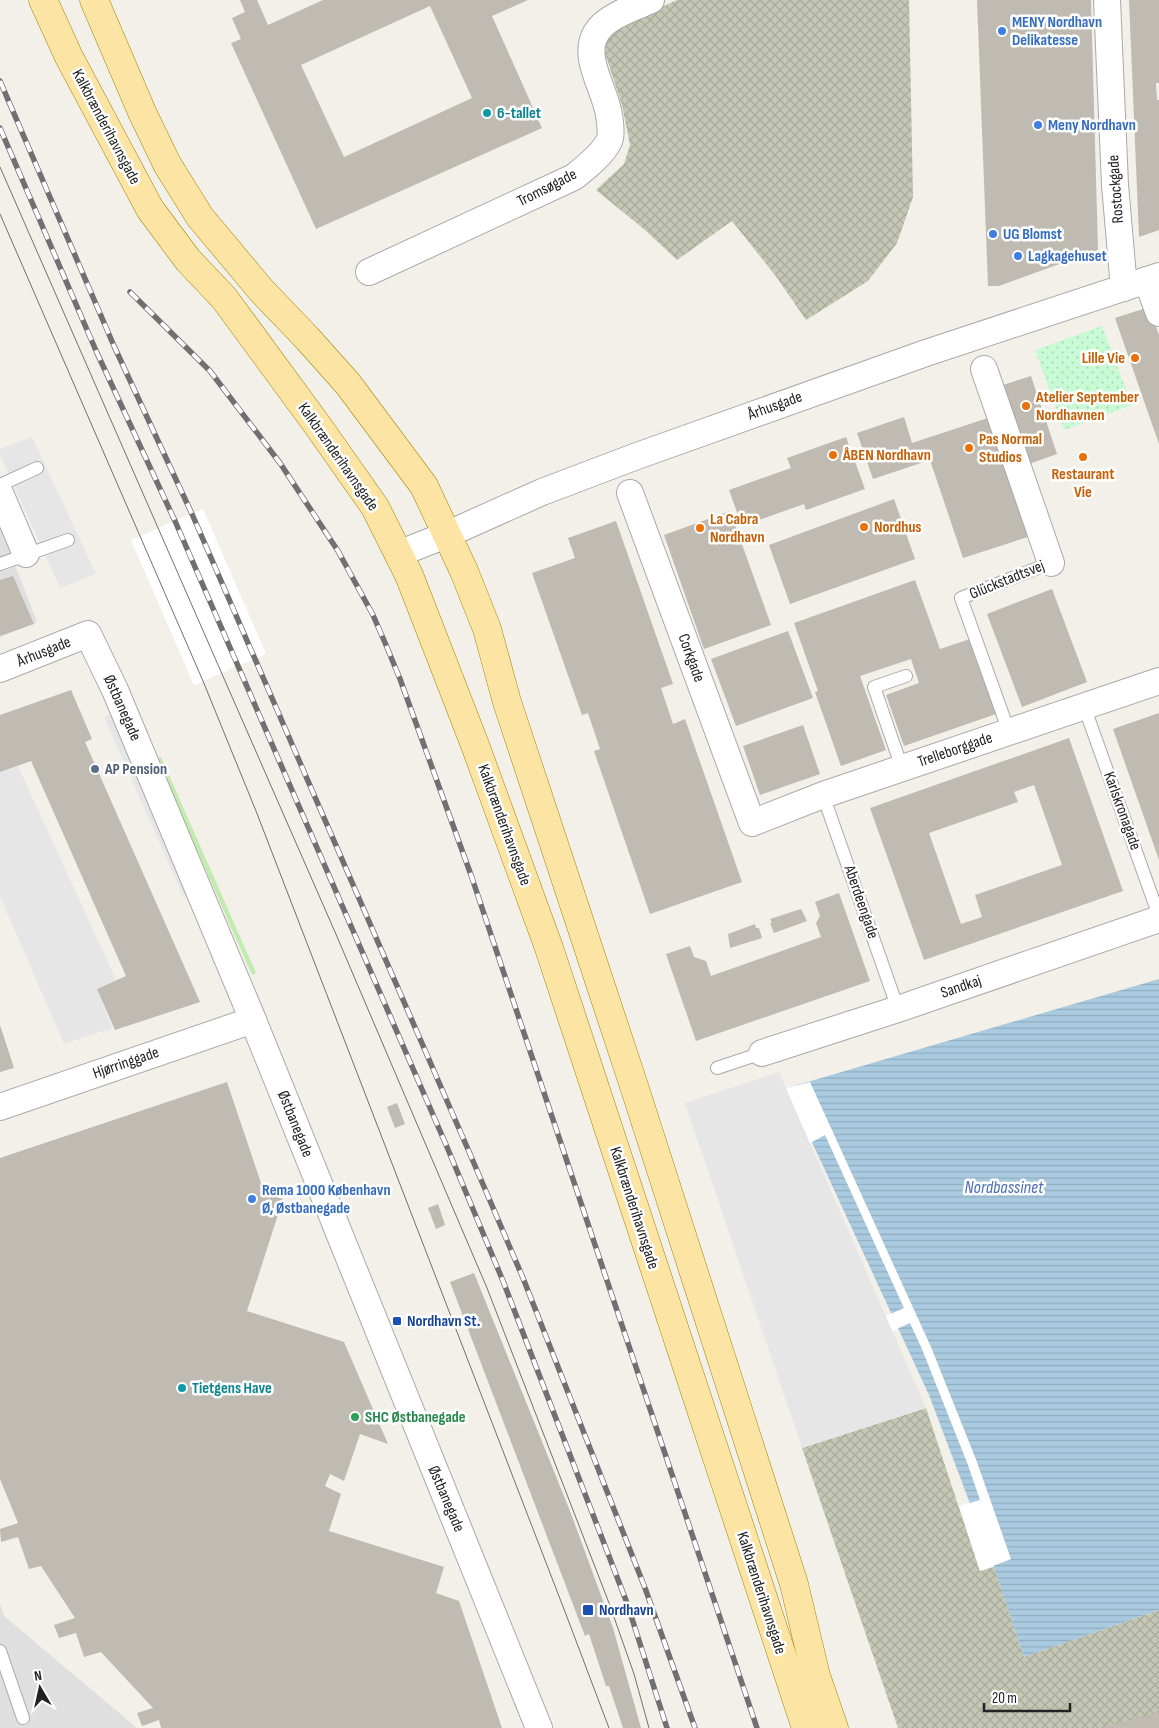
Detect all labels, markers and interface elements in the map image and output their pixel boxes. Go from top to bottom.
place label: MENY Nordhavn Delikatesse [1012,13,1102,50]
marker: MENY Nordhavn Delikatesse [996,25,1008,37]
street label: Kalkbrænderihavnsgade [68,66,144,188]
place label: 6-tallet [497,104,541,123]
marker: 6-tallet [481,107,493,119]
place label: Meny Nordhavn [1048,116,1136,135]
marker: Meny Nordhavn [1032,119,1044,131]
street label: Rostockgade [1104,154,1128,224]
street label: Tromsøgade [514,165,580,211]
place label: UG Blomst [1003,225,1062,244]
marker: UG Blomst [987,228,999,240]
place label: Lagkagehuset [1028,247,1107,266]
marker: Lagkagehuset [1012,250,1024,262]
place label: Lille Vie [1082,349,1125,368]
marker: Lille Vie [1129,352,1141,364]
street label: Århusgade [744,387,805,425]
place label: Atelier September Nordhavnen [1035,388,1139,425]
street label: Kalkbrænderihavnsgade [294,399,382,515]
marker: Atelier September Nordhavnen [1020,400,1032,412]
place label: Pas Normal Studios [979,430,1042,467]
marker: Pas Normal Studios [963,442,975,454]
place label: ÅBEN Nordhavn [842,446,931,465]
marker: ÅBEN Nordhavn [827,449,839,461]
marker: Restaurant Vie [1077,451,1089,463]
place label: Restaurant Vie [1051,465,1115,502]
place label: La Cabra Nordhavn [710,510,765,547]
place label: Nordhus [874,518,922,537]
marker: Nordhus [858,521,870,533]
marker: La Cabra Nordhavn [694,522,706,534]
street label: Glückstadtsvej [967,556,1047,604]
street label: Corkgade [674,631,708,685]
street label: Århusgade [13,633,74,672]
street label: Østbanegade [99,672,145,744]
street label: Trelleborggade [915,728,995,772]
place label: AP Pension [104,760,167,779]
street label: Kalkbrænderihavnsgade [473,762,535,888]
marker: AP Pension [89,763,101,775]
street label: Karlskronagade [1099,769,1145,853]
street label: Aberdeengade [839,862,882,941]
street label: Sandkaj [938,971,984,1003]
street label: Hjørringgade [91,1043,161,1083]
street label: Østbanegade [273,1088,317,1160]
street label: Kalkbrænderihavnsgade [605,1144,663,1272]
water label: Nordbassinet [965,1177,1044,1198]
place label: Rema 1000 København Ø, Østbanegade [262,1181,391,1218]
marker: Rema 1000 København Ø, Østbanegade [246,1193,258,1205]
place label: Nordhavn St. [407,1312,480,1331]
marker: Nordhavn St. [391,1315,403,1327]
place label: Tietgens Have [192,1379,272,1398]
marker: Tietgens Have [176,1382,188,1394]
place label: SHC Østbanegade [365,1408,466,1427]
marker: SHC Østbanegade [349,1411,361,1423]
street label: Østbanegade [424,1463,468,1535]
street label: Kalkbrænderihavnsgade [732,1529,790,1657]
place label: Nordhavn [599,1601,654,1620]
marker: Nordhavn [581,1603,595,1617]
north arrow [15,1663,65,1713]
text: N [33,1667,43,1685]
scale bar [984,1680,1070,1712]
text: 20 m [992,1689,1017,1708]

